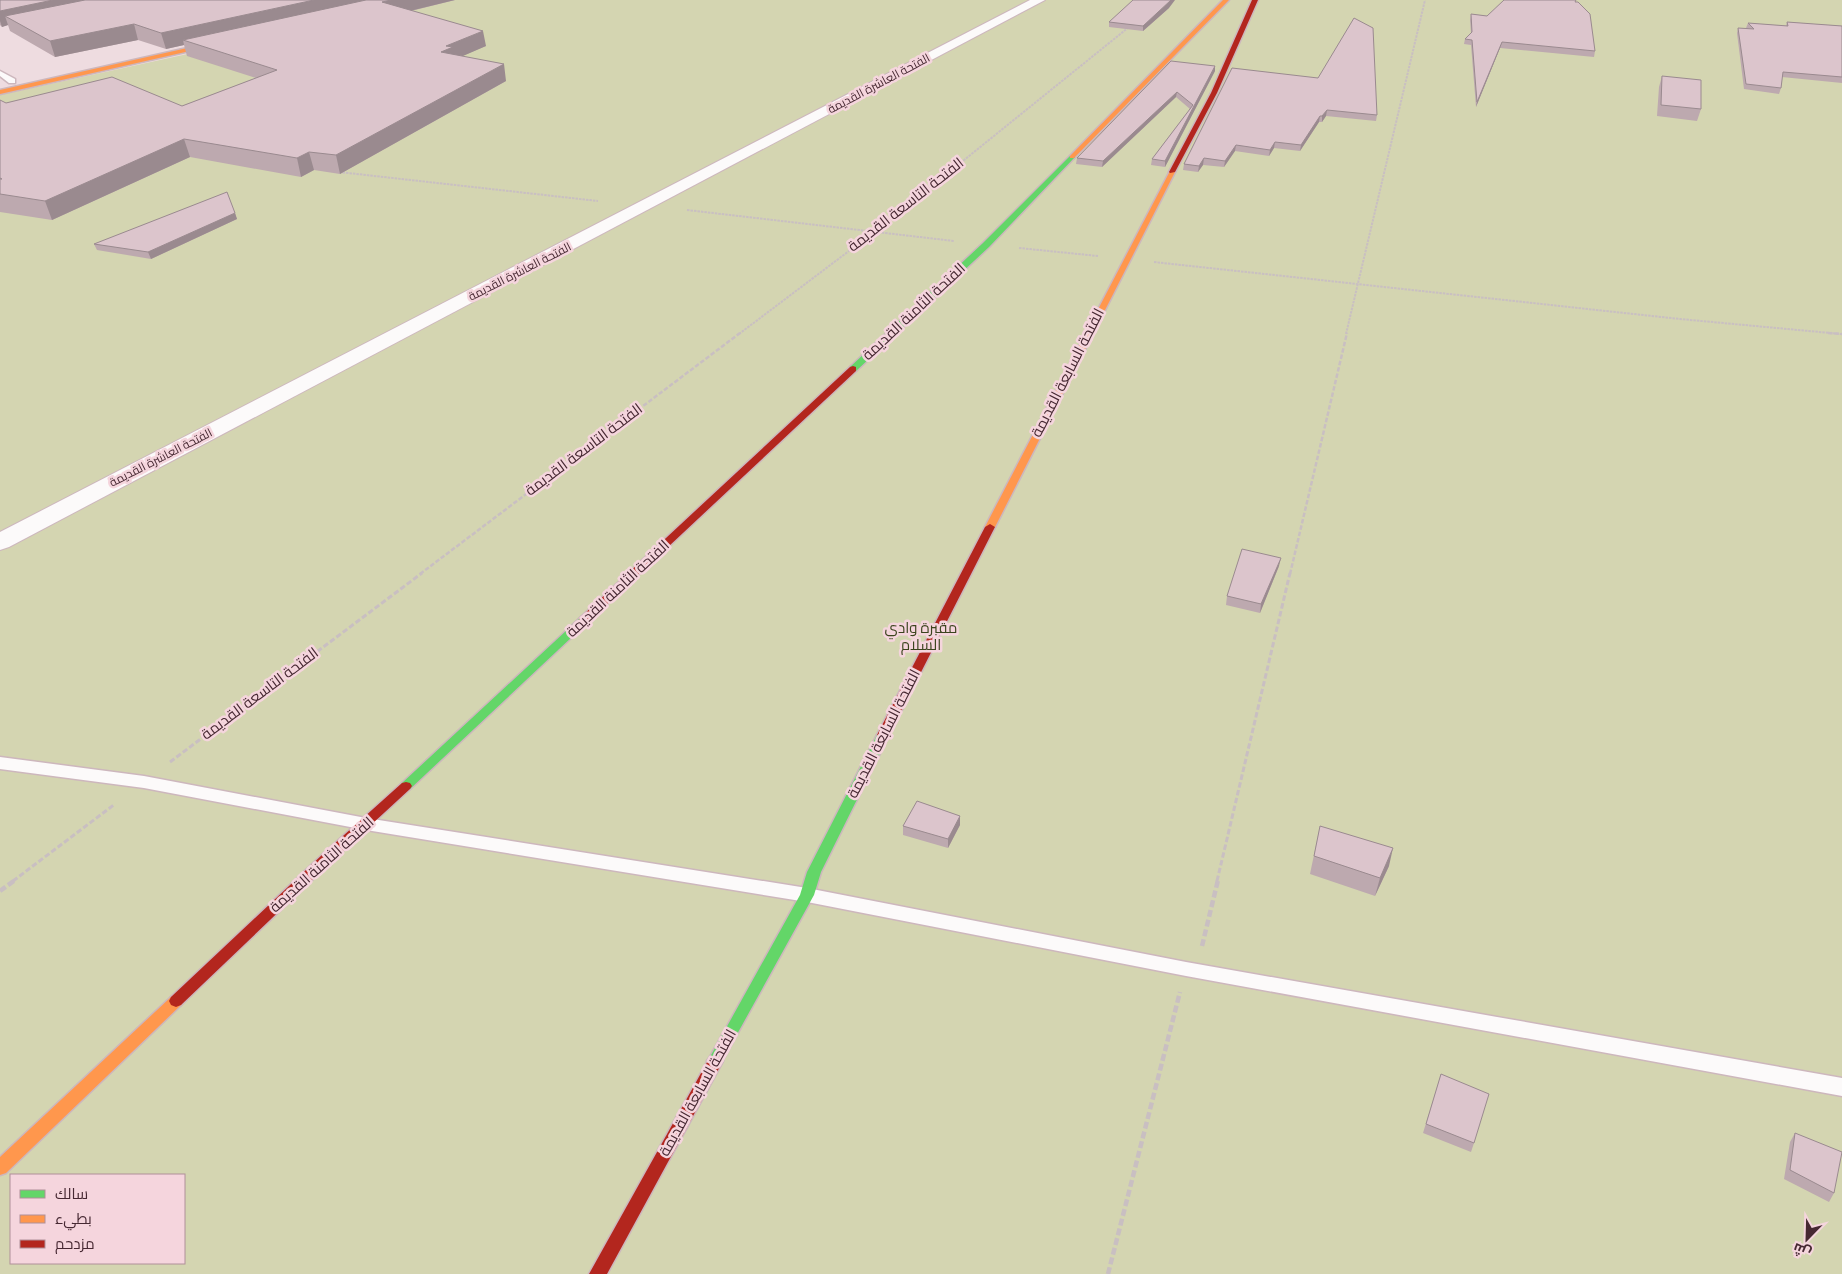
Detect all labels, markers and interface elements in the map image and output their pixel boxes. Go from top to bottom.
street label: الفتحة العاشرة القديمة [825,50,933,118]
street label: الفتحة التاسعة القديمة [844,153,968,257]
street label: الفتحة العاشرة القديمة [466,239,574,305]
street label: الفتحة الثامنة القديمة [858,259,970,365]
street label: الفتحة السابعة القديمة [1026,305,1110,441]
street label: الفتحة التاسعة القديمة [521,399,647,501]
street label: الفتحة العاشرة القديمة [107,425,215,491]
street label: الفتحة الثامنة القديمة [562,536,674,642]
park label: مقبرة وادي السلام [885,618,957,656]
street label: الفتحة التاسعة القديمة [197,643,323,745]
street label: الفتحة السابعة القديمة [842,666,926,802]
street label: الفتحة الثامنة القديمة [265,812,379,918]
street label: الفتحة السابعة القديمة [654,1026,742,1160]
legend [10,1174,185,1264]
text: سالك [55,1184,88,1205]
text: بطيء [55,1209,92,1231]
north arrow [1782,1214,1832,1264]
text: مزدحم [55,1234,95,1255]
text: ش [1790,1237,1814,1263]

